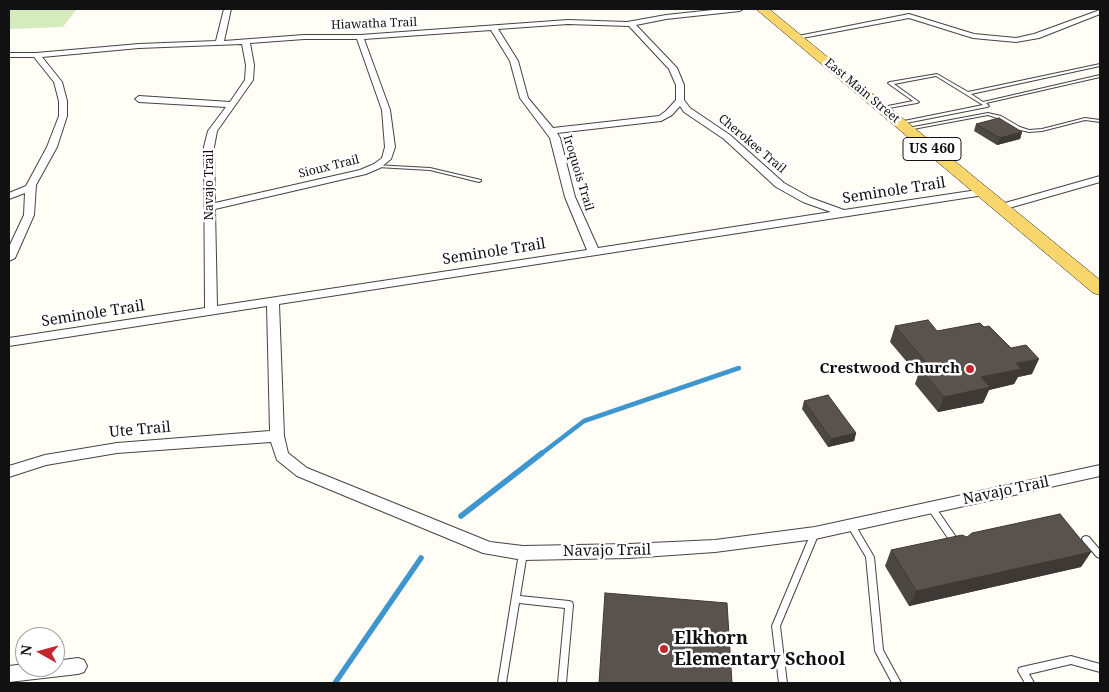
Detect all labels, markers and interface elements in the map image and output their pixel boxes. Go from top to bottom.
street label: Hiawatha Trail [331,15,417,33]
street label: East Main Street [822,56,902,126]
street label: Cherokee Trail [715,112,789,176]
street label: Iroquois Trail [560,133,596,213]
road number: US 460 [903,138,961,160]
street label: Navajo Trail [203,150,217,220]
street label: Sioux Trail [297,153,361,181]
street label: Seminole Trail [841,174,947,208]
street label: Seminole Trail [441,235,547,269]
street label: Seminole Trail [40,297,146,331]
place label: Crestwood Church [820,360,960,378]
marker: Crestwood Church [964,363,976,375]
street label: Ute Trail [108,418,172,442]
street label: Navajo Trail [961,473,1051,509]
street label: Navajo Trail [563,541,651,561]
north arrow [15,627,65,677]
place label: Elkhorn Elementary School [674,628,845,670]
marker: Elkhorn Elementary School [658,643,670,655]
text: N [16,644,36,657]

